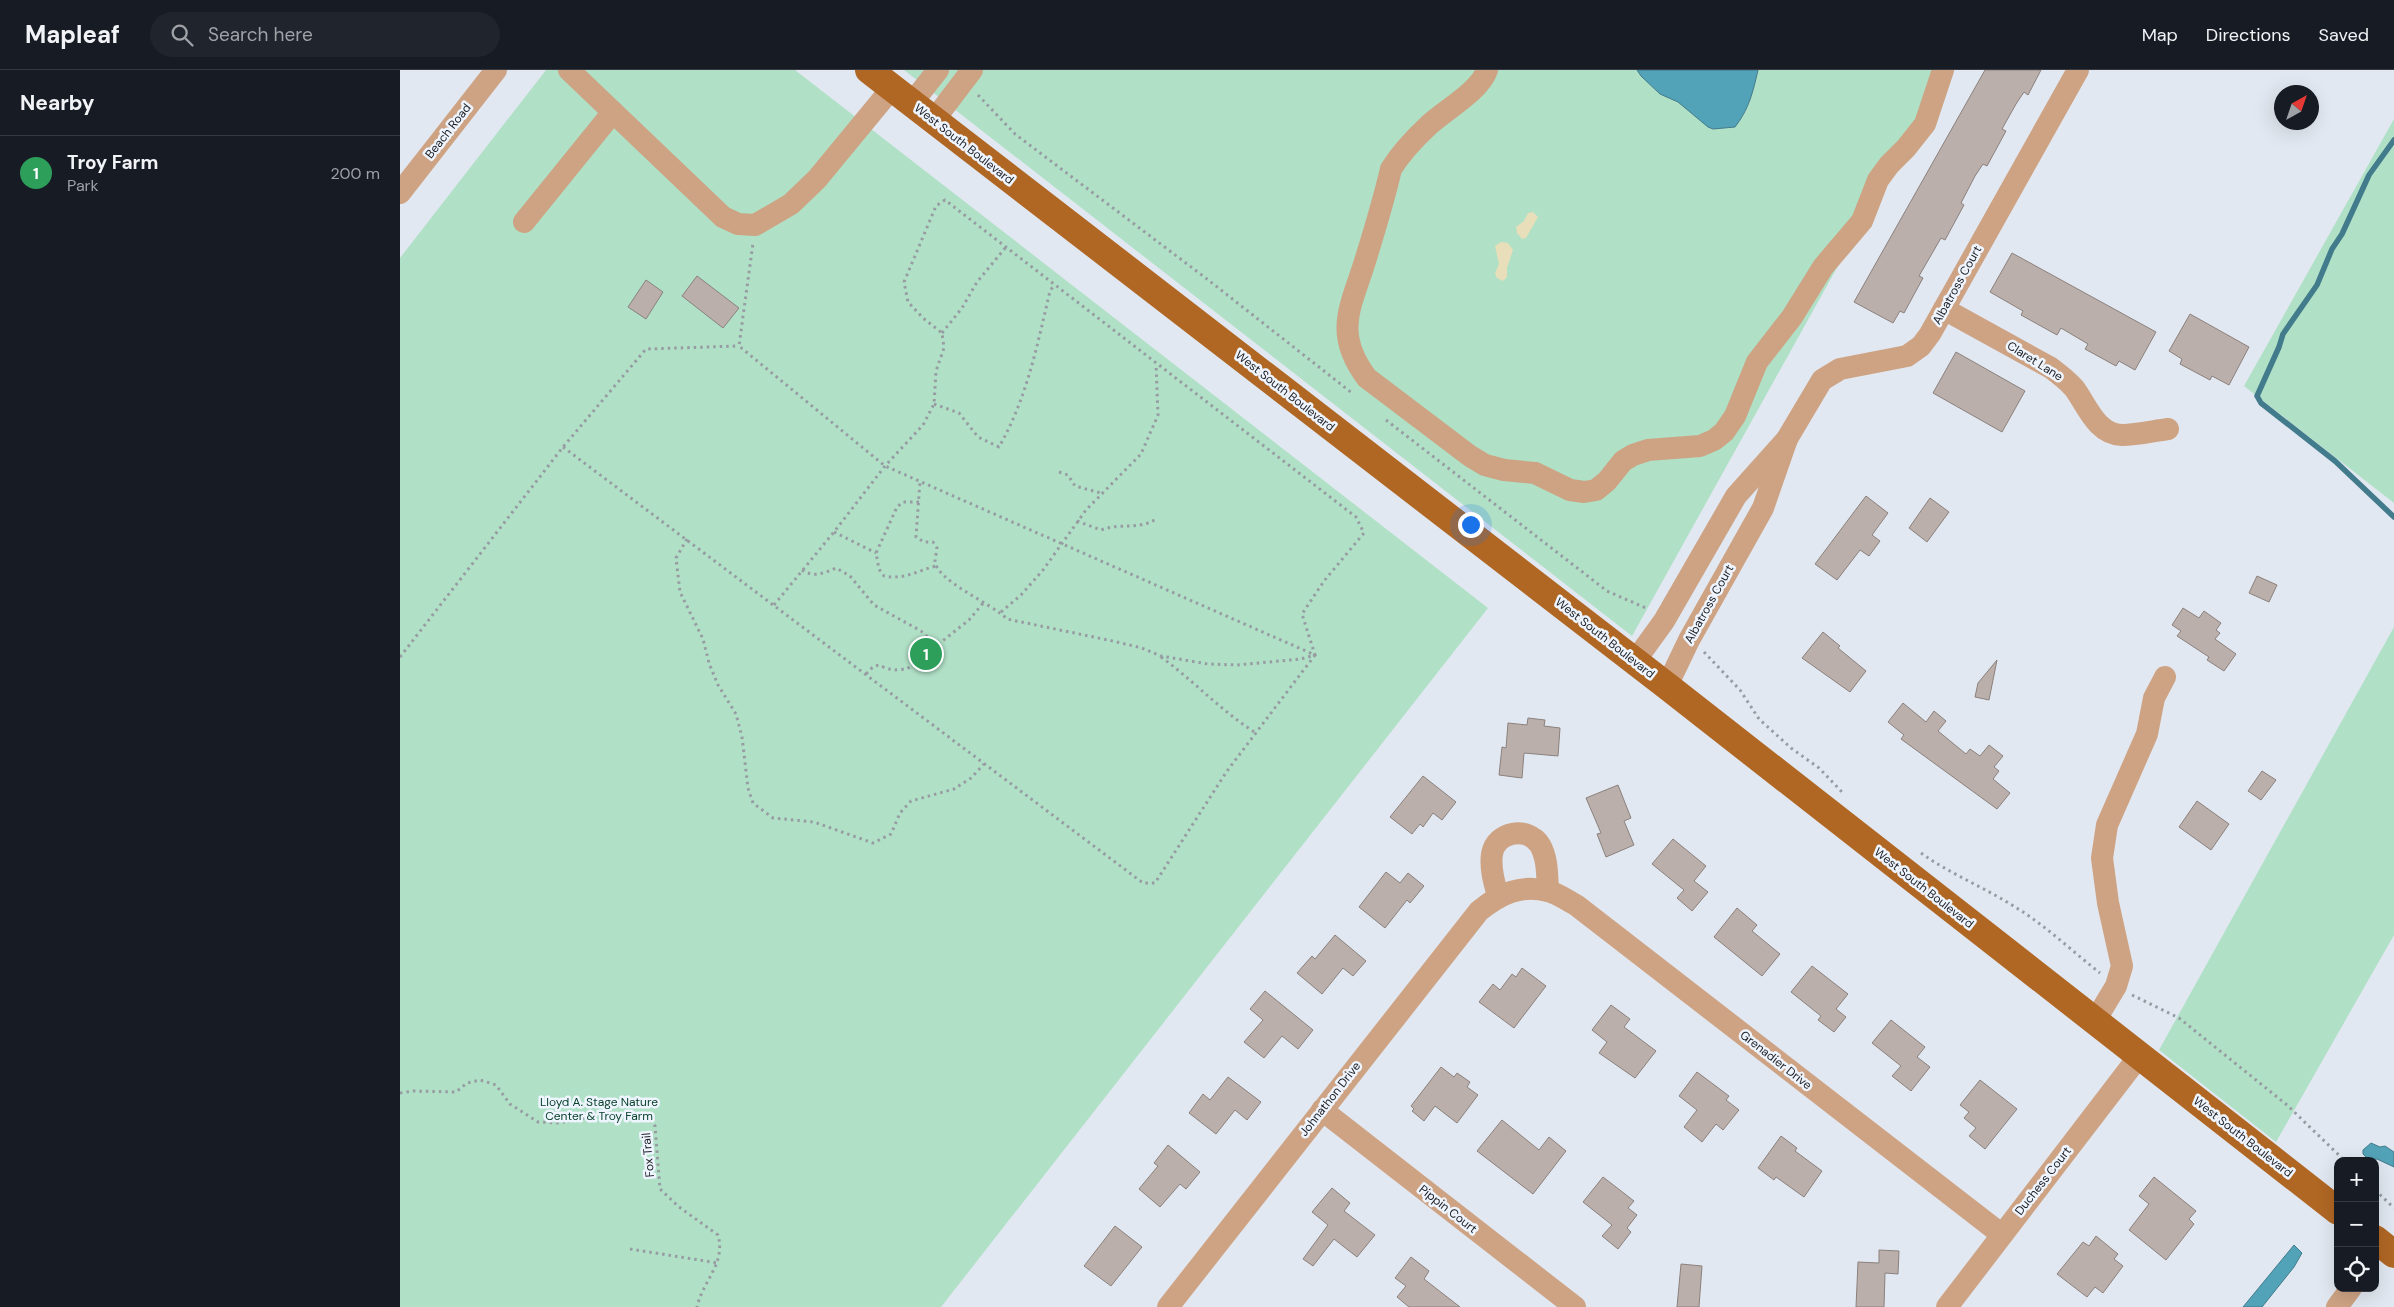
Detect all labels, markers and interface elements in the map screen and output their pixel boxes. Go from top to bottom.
search box [150,12,500,57]
text: Mapleaf [25,19,120,50]
icon: search [168,21,196,49]
text: Search here [208,22,313,47]
text: Map [2142,23,2178,47]
text: Directions [2206,23,2291,47]
text: Saved [2319,23,2369,47]
north arrow [2274,85,2319,130]
text: Nearby [20,89,94,117]
street label: Beach Road [422,100,474,162]
street label: West South Boulevard [911,100,1017,188]
text: Troy Farm [67,150,158,175]
text: 1 [33,163,39,184]
text: 200 m [331,163,380,184]
text: Park [67,175,99,196]
street label: Albatross Court [1929,243,1985,327]
street label: Claret Lane [2004,337,2066,385]
street label: West South Boulevard [1232,347,1338,435]
your location [1458,512,1484,538]
street label: Albatross Court [1681,562,1737,646]
street label: West South Boulevard [1552,594,1658,682]
pin: 1 [910,635,942,673]
street label: West South Boulevard [1871,844,1977,932]
street label: Grenadier Drive [1737,1027,1815,1093]
street label: Johnathon Drive [1296,1058,1364,1140]
street label: West South Boulevard [2190,1093,2296,1181]
park label: Lloyd A. Stage Nature Center & Troy Farm [540,1094,658,1124]
street label: Fox Trail [638,1132,658,1178]
street label: Duchess Court [2011,1143,2075,1219]
map controls [2334,1157,2379,1292]
button: + [2334,1157,2379,1202]
street label: Pippin Court [1416,1181,1481,1237]
button: − [2334,1202,2379,1247]
button: locate [2334,1247,2379,1292]

